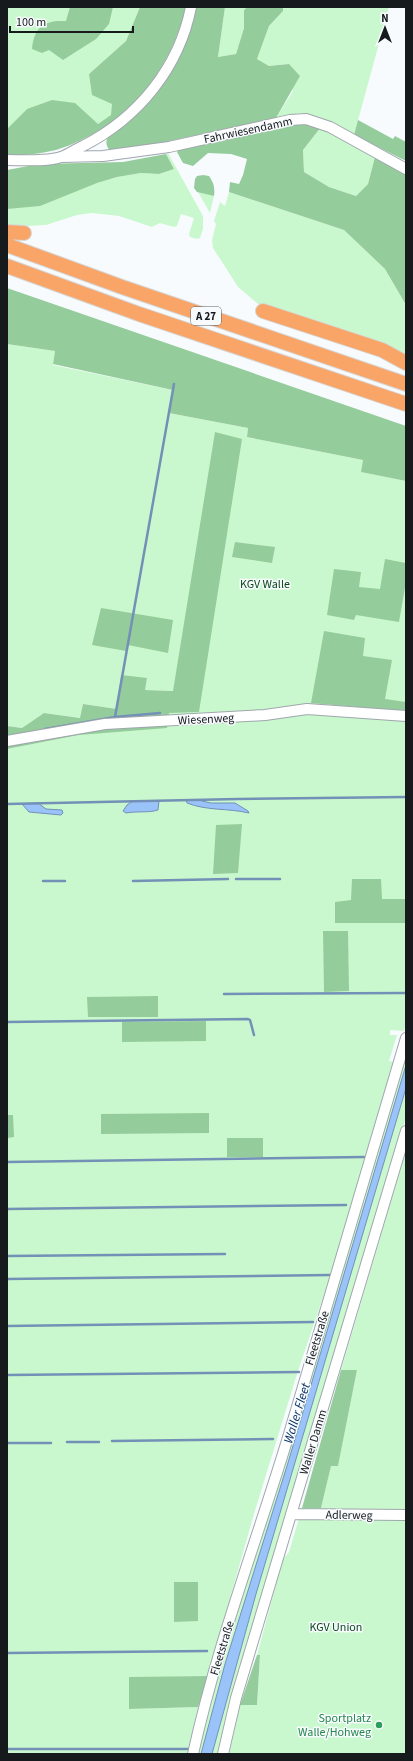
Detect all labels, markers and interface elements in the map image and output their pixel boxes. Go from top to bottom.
scale bar [10,8,133,34]
north arrow [365,8,405,48]
text: N [381,11,389,26]
text: 100 m [16,14,46,31]
street label: Fahrwiesendamm [202,113,294,148]
road number: A 27 [191,307,221,325]
park label: KGV Walle [240,576,290,593]
street label: Wiesenweg [177,710,235,729]
street label: Fleetstraße [301,1309,334,1368]
water label: Waller Fleet [279,1380,315,1446]
street label: Waller Damm [296,1407,331,1477]
street label: Adlerweg [325,1507,373,1524]
street label: Fleetstraße [206,1619,239,1678]
park label: KGV Union [310,1619,362,1636]
place label: Sportplatz Walle/Hohweg [298,1710,371,1741]
marker: Sportplatz Walle/Hohweg [374,1720,384,1730]

